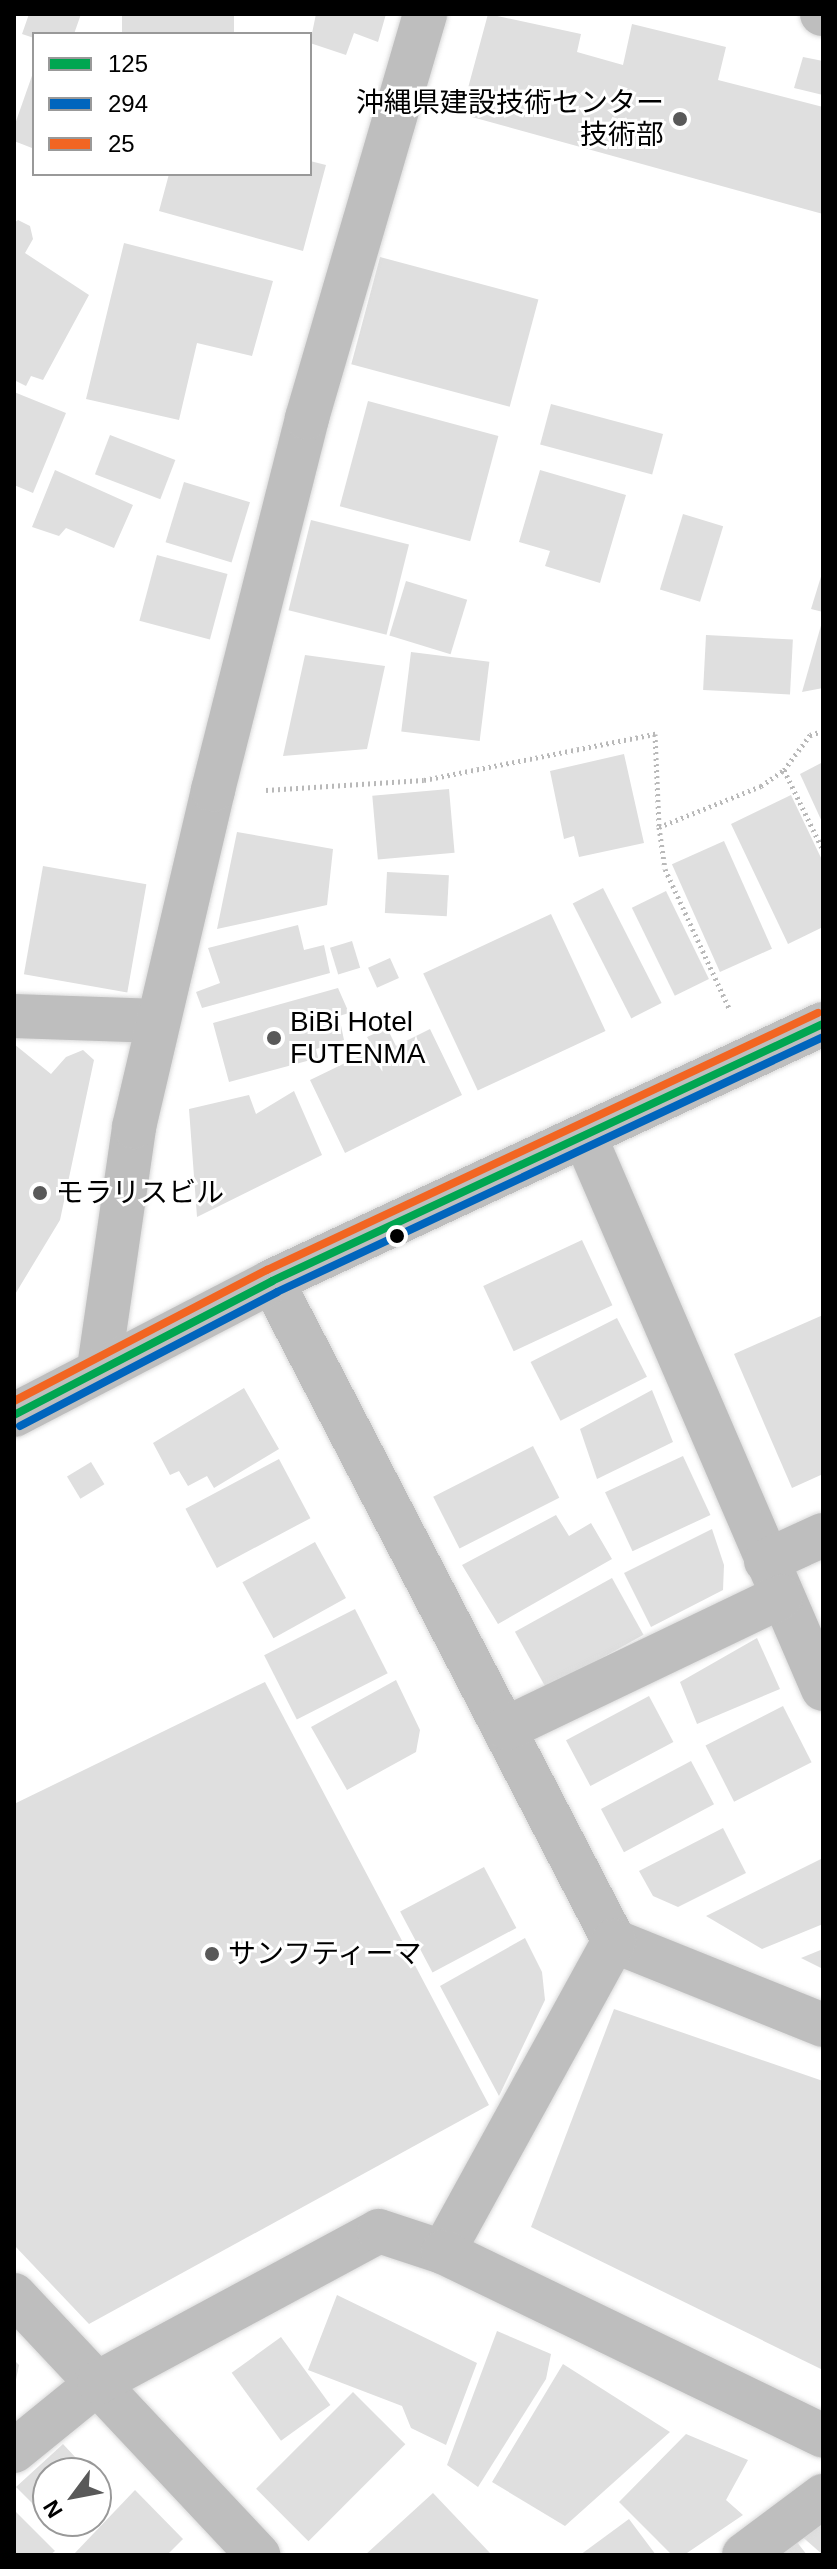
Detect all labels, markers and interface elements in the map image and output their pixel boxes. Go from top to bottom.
legend [32,32,312,176]
text: 125 [108,50,148,77]
place label: 沖縄県建設技術センター 技術部 [356,86,664,152]
text: 294 [108,90,148,117]
marker: 沖縄県建設技術センター 技術部 [671,110,689,128]
text: 25 [108,130,135,157]
place label: BiBi Hotel FUTENMA [290,1005,425,1071]
marker: BiBi Hotel FUTENMA [265,1029,283,1047]
place label: モラリスビル [56,1176,224,1210]
marker: モラリスビル [31,1184,49,1202]
unlabelled marker [389,1228,405,1244]
place label: サンフティーマ [228,1937,424,1971]
marker: サンフティーマ [203,1945,221,1963]
north arrow [32,2457,112,2537]
text: N [38,2496,68,2522]

